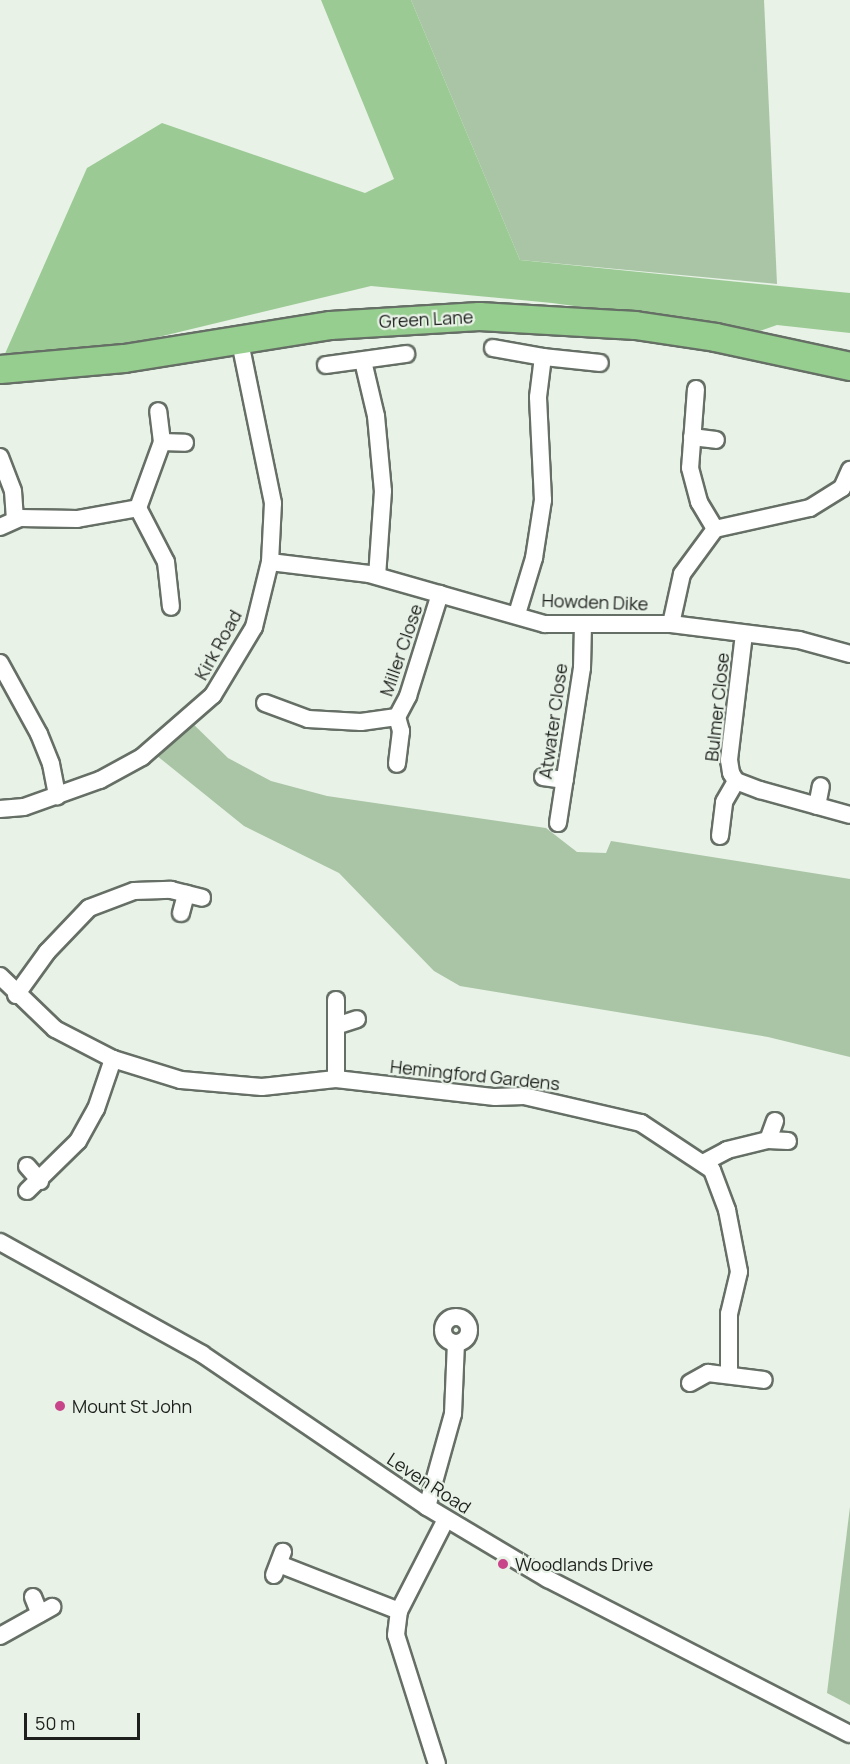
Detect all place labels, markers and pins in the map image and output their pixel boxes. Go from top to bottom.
place label: Mount St John [72,1395,192,1417]
marker: Mount St John [53,1399,67,1413]
place label: Woodlands Drive [515,1553,653,1575]
marker: Woodlands Drive [496,1557,510,1571]

